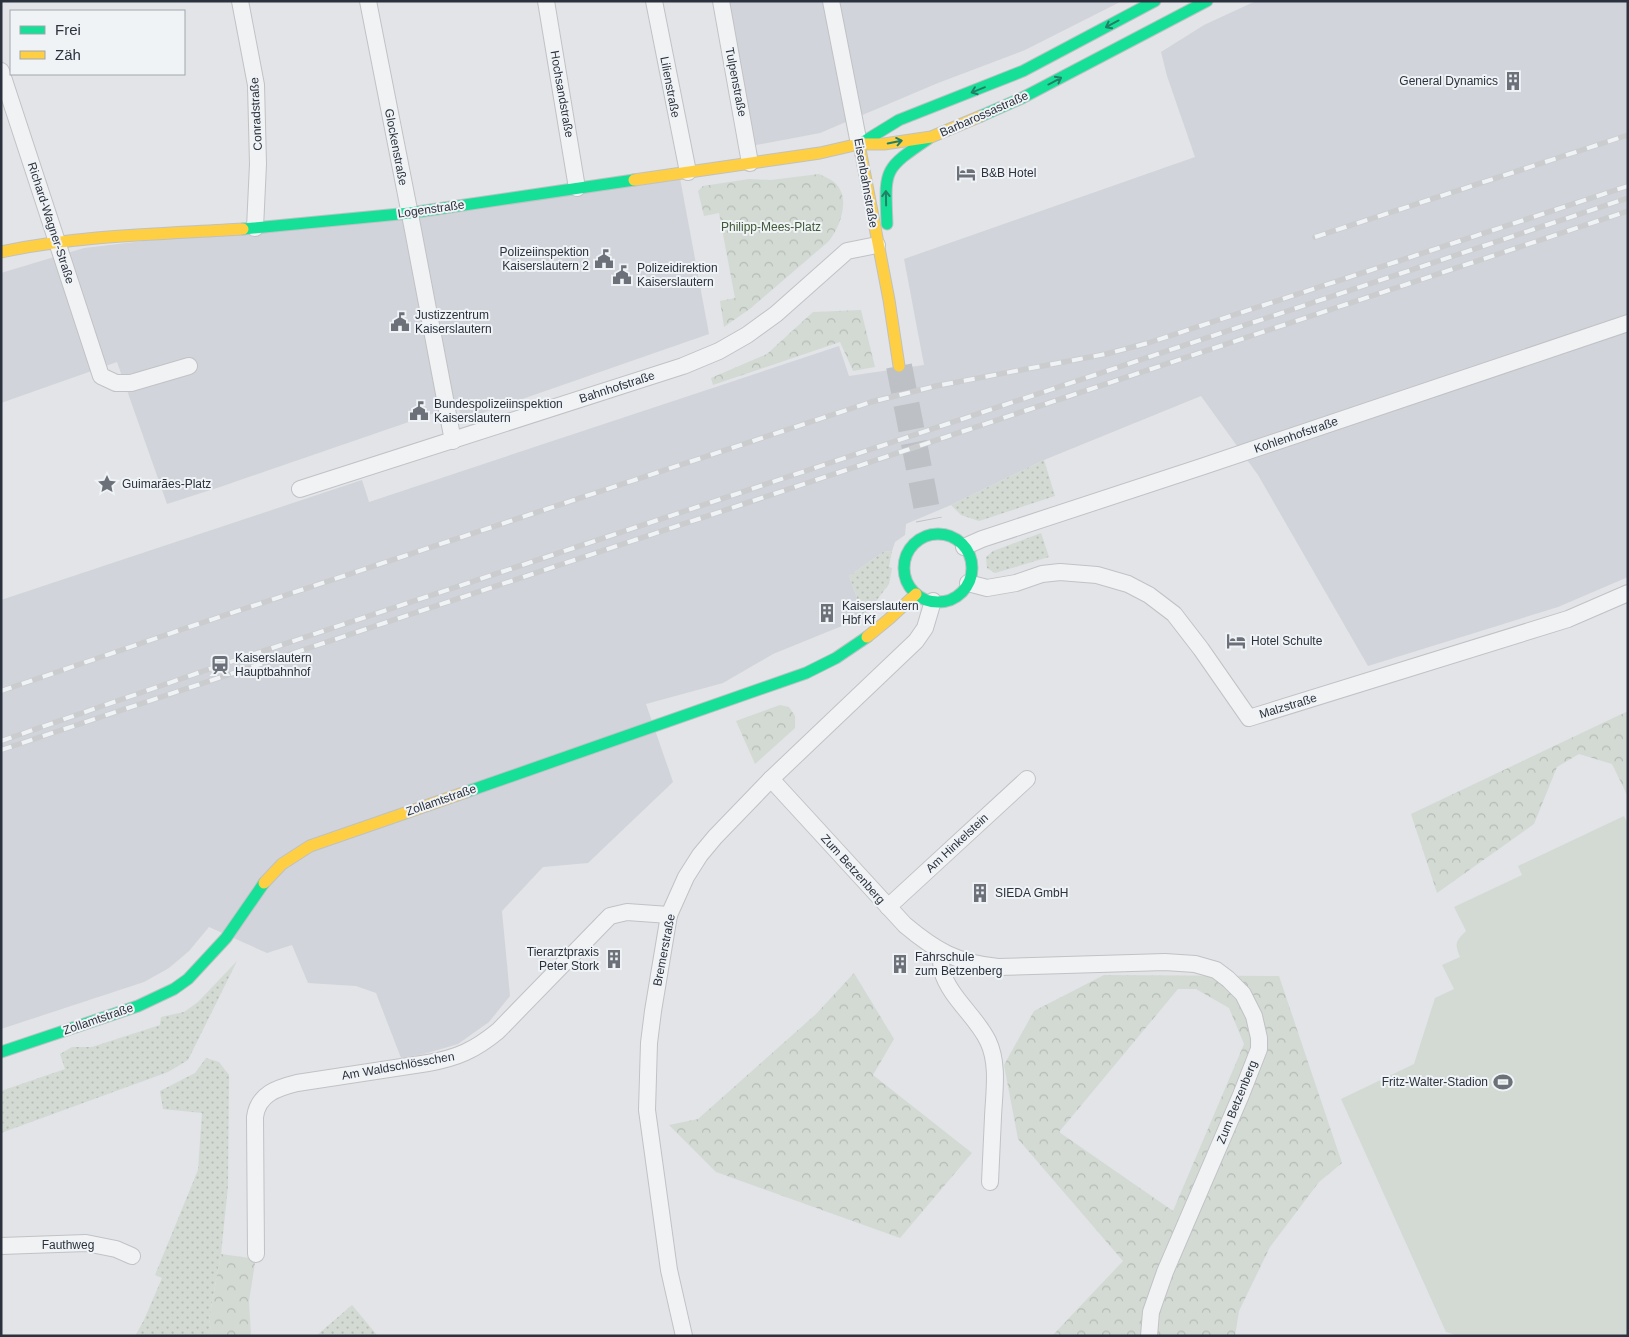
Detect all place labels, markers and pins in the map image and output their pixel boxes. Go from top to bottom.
building icon: General Dynamics [1502,70,1524,92]
place label: General Dynamics [1399,74,1498,88]
hotel icon: B&B Hotel [955,162,977,184]
place label: B&B Hotel [981,166,1036,180]
place label: Polizeiinspektion Kaiserslautern 2 [500,245,589,273]
public building icon: Polizeiinspektion Kaiserslautern 2 [593,248,615,270]
place label: Polizeidirektion Kaiserslautern [637,261,718,289]
public building icon: Polizeidirektion Kaiserslautern [611,264,633,286]
place label: Justizzentrum Kaiserslautern [415,308,492,336]
public building icon: Justizzentrum Kaiserslautern [389,311,411,333]
place label: Bundespolizeiinspektion Kaiserslautern [434,397,563,425]
public building icon: Bundespolizeiinspektion Kaiserslautern [408,400,430,422]
place icon: Guimarães-Platz [96,473,118,495]
place label: Guimarães-Platz [122,477,211,491]
place label: Kaiserslautern Hbf Kf [842,599,919,627]
building icon: Kaiserslautern Hbf Kf [816,602,838,624]
hotel icon: Hotel Schulte [1225,630,1247,652]
place label: Hotel Schulte [1251,634,1323,648]
place label: Kaiserslautern Hauptbahnhof [235,651,312,679]
station icon: Kaiserslautern Hauptbahnhof [209,654,231,676]
building icon: SIEDA GmbH [969,882,991,904]
place label: SIEDA GmbH [995,886,1068,900]
place label: Tierarztpraxis Peter Stork [527,945,600,973]
building icon: Tierarztpraxis Peter Stork [603,948,625,970]
place label: Fahrschule zum Betzenberg [915,950,1002,978]
building icon: Fahrschule zum Betzenberg [889,953,911,975]
sports icon: Fritz-Walter-Stadion [1492,1071,1514,1093]
place label: Fritz-Walter-Stadion [1382,1075,1488,1089]

